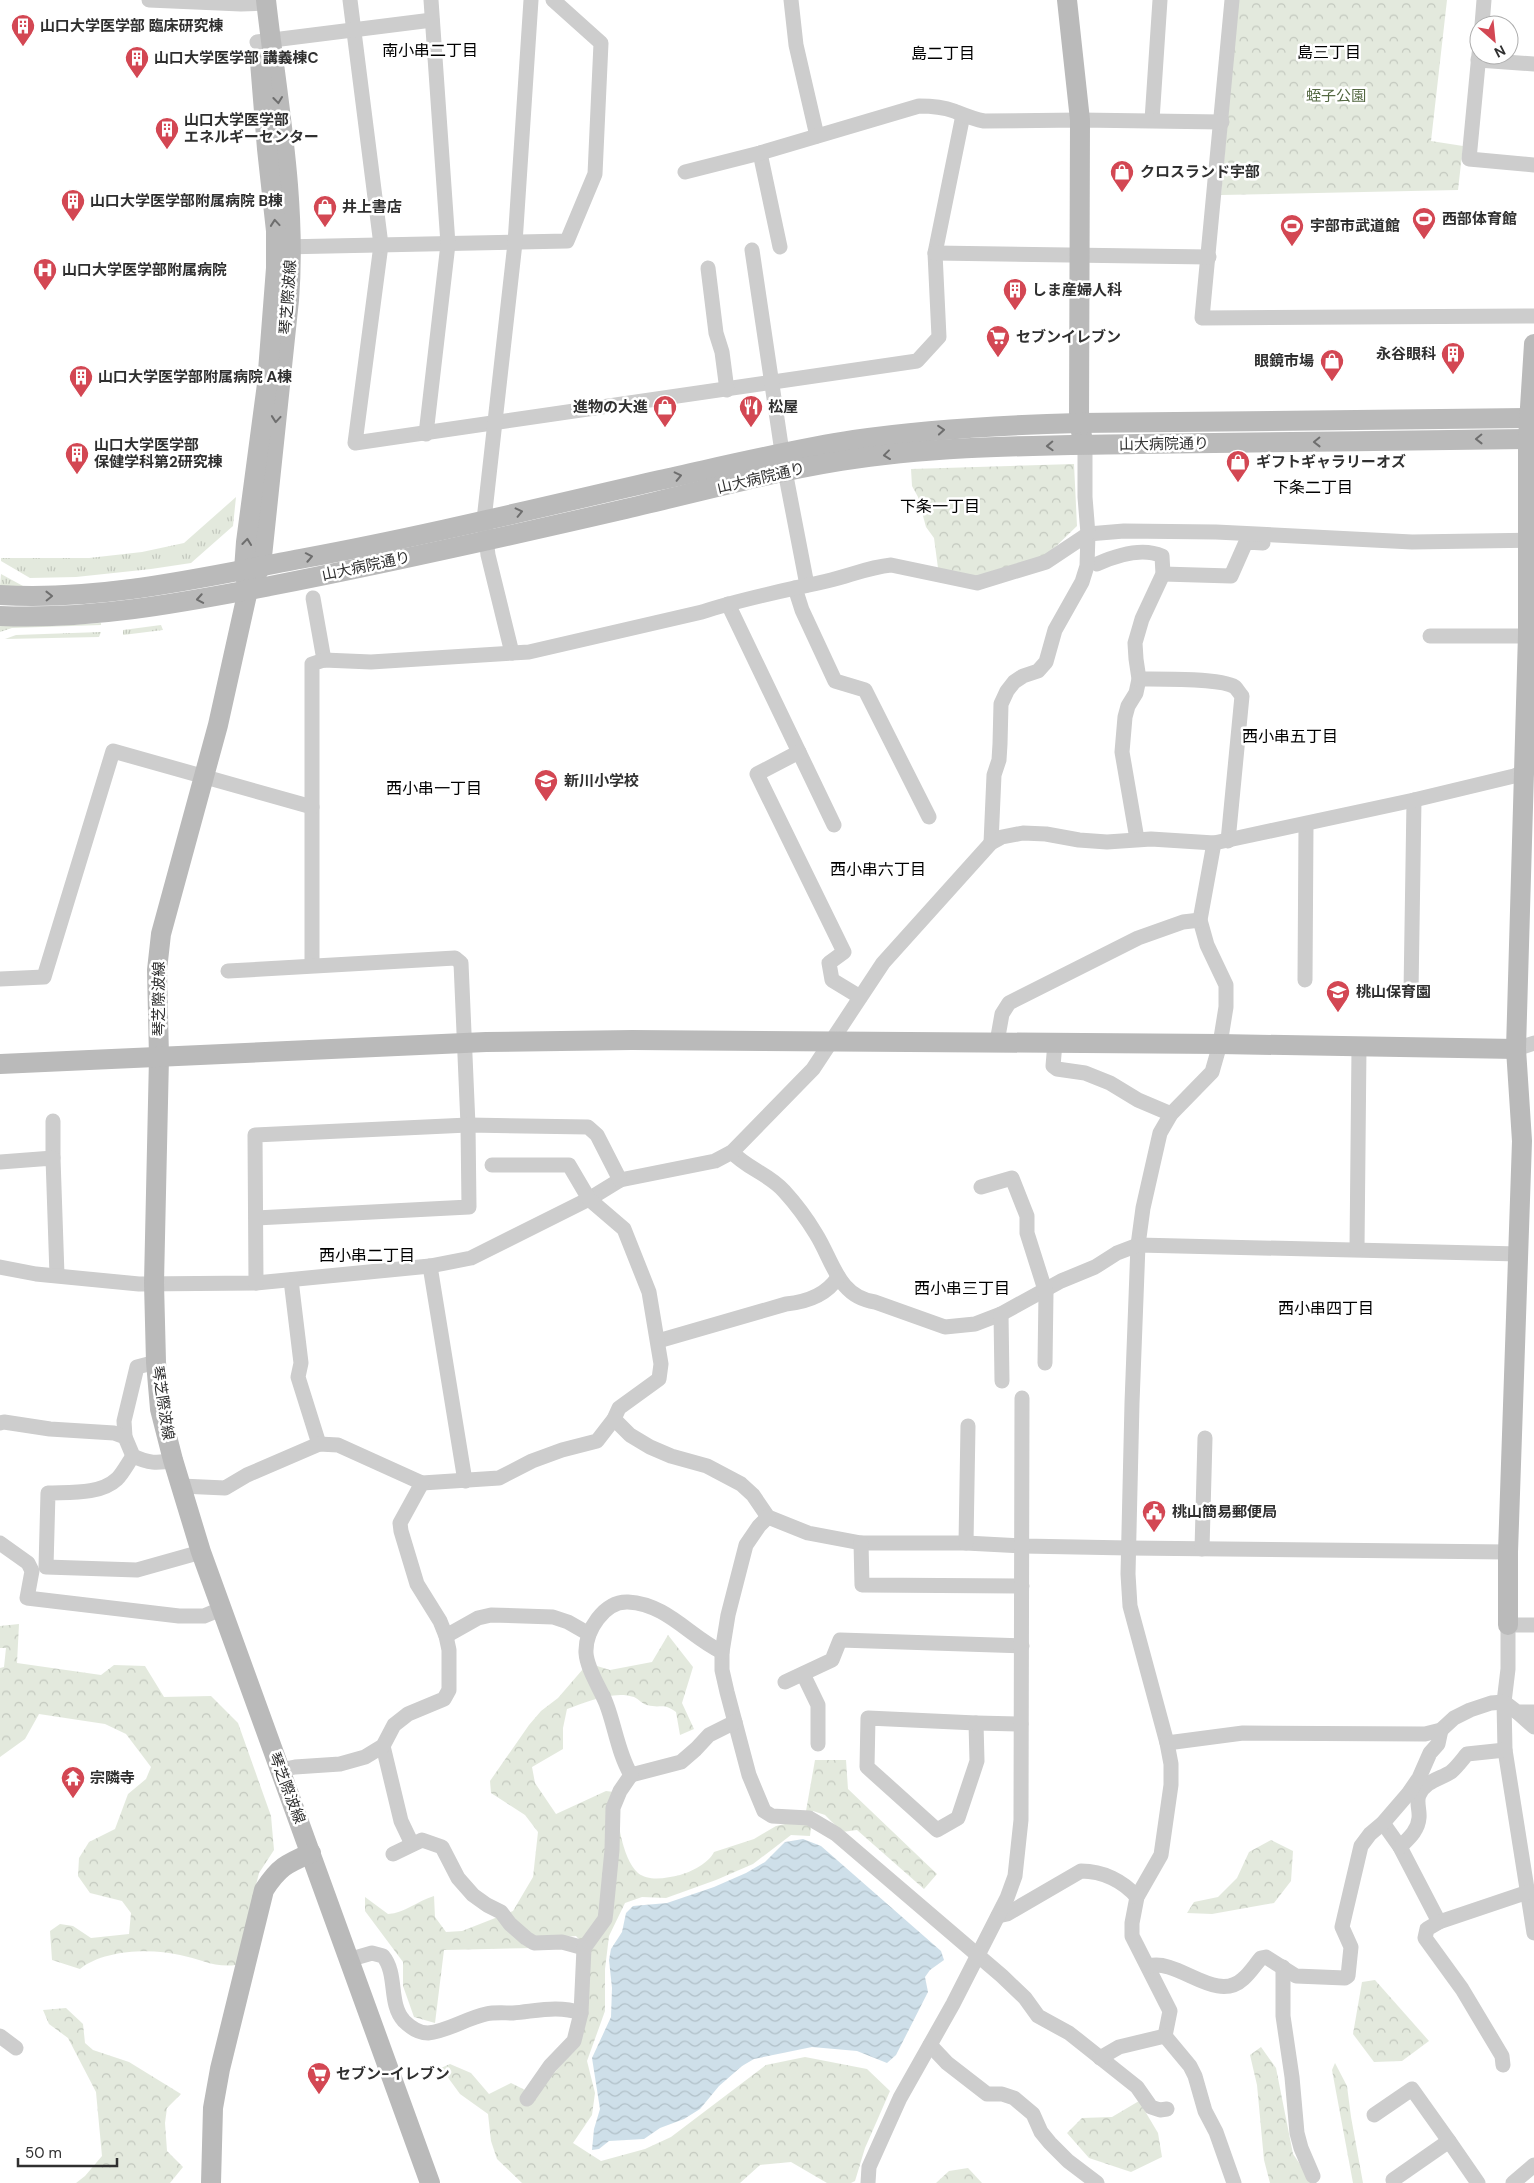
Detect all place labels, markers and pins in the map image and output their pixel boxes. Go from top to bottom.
building icon: 山口大学医学部 臨床研究棟 [10,13,36,47]
place label: 山口大学医学部 臨床研究棟 [40,16,224,36]
building icon: 山口大学医学部 講義棟C [124,45,150,79]
place label: 山口大学医学部 講義棟C [154,48,319,68]
place label: 山口大学医学部 エネルギーセンター [184,110,319,147]
building icon: 山口大学医学部 エネルギーセンター [154,116,180,150]
shop icon: クロスランド宇部 [1109,159,1135,193]
place label: クロスランド宇部 [1140,162,1260,182]
building icon: 山口大学医学部附属病院 B棟 [60,188,86,222]
place label: 山口大学医学部附属病院 B棟 [90,191,283,211]
shop icon: 井上書店 [312,194,338,228]
place label: 井上書店 [342,197,402,217]
sports icon: 西部体育館 [1411,206,1437,240]
place label: 西部体育館 [1442,209,1517,229]
sports icon: 宇部市武道館 [1279,213,1305,247]
place label: 宇部市武道館 [1310,216,1400,236]
hospital icon: 山口大学医学部附属病院 [32,257,58,291]
place label: 山口大学医学部附属病院 [62,260,227,280]
building icon: しま産婦人科 [1002,277,1028,311]
place label: しま産婦人科 [1032,280,1122,300]
supermarket icon: セブンイレブン [985,324,1011,358]
place label: セブンイレブン [1016,327,1121,347]
building icon: 永谷眼科 [1440,341,1466,375]
place label: 永谷眼科 [1376,344,1436,364]
shop icon: 眼鏡市場 [1319,348,1345,382]
place label: 眼鏡市場 [1254,351,1314,371]
building icon: 山口大学医学部附属病院 A棟 [68,364,94,398]
place label: 山口大学医学部附属病院 A棟 [98,367,292,387]
shop icon: 進物の大進 [652,394,678,428]
restaurant icon: 松屋 [738,394,764,428]
place label: 進物の大進 [573,397,648,417]
place label: 松屋 [768,397,798,417]
place label: 山口大学医学部 保健学科第2研究棟 [94,435,223,472]
building icon: 山口大学医学部 保健学科第2研究棟 [64,441,90,475]
shop icon: ギフトギャラリーオズ [1225,449,1251,483]
place label: ギフトギャラリーオズ [1256,452,1406,472]
school or university icon: 新川小学校 [533,768,559,802]
place label: 新川小学校 [564,771,639,791]
school or university icon: 桃山保育園 [1325,979,1351,1013]
place label: 桃山保育園 [1356,982,1431,1002]
public building icon: 桃山簡易郵便局 [1141,1499,1167,1533]
place label: 桃山簡易郵便局 [1172,1502,1277,1522]
temple icon: 宗隣寺 [60,1765,86,1799]
place label: 宗隣寺 [90,1768,135,1788]
supermarket icon: セブン-イレブン [306,2061,332,2095]
place label: セブン-イレブン [336,2064,450,2084]

